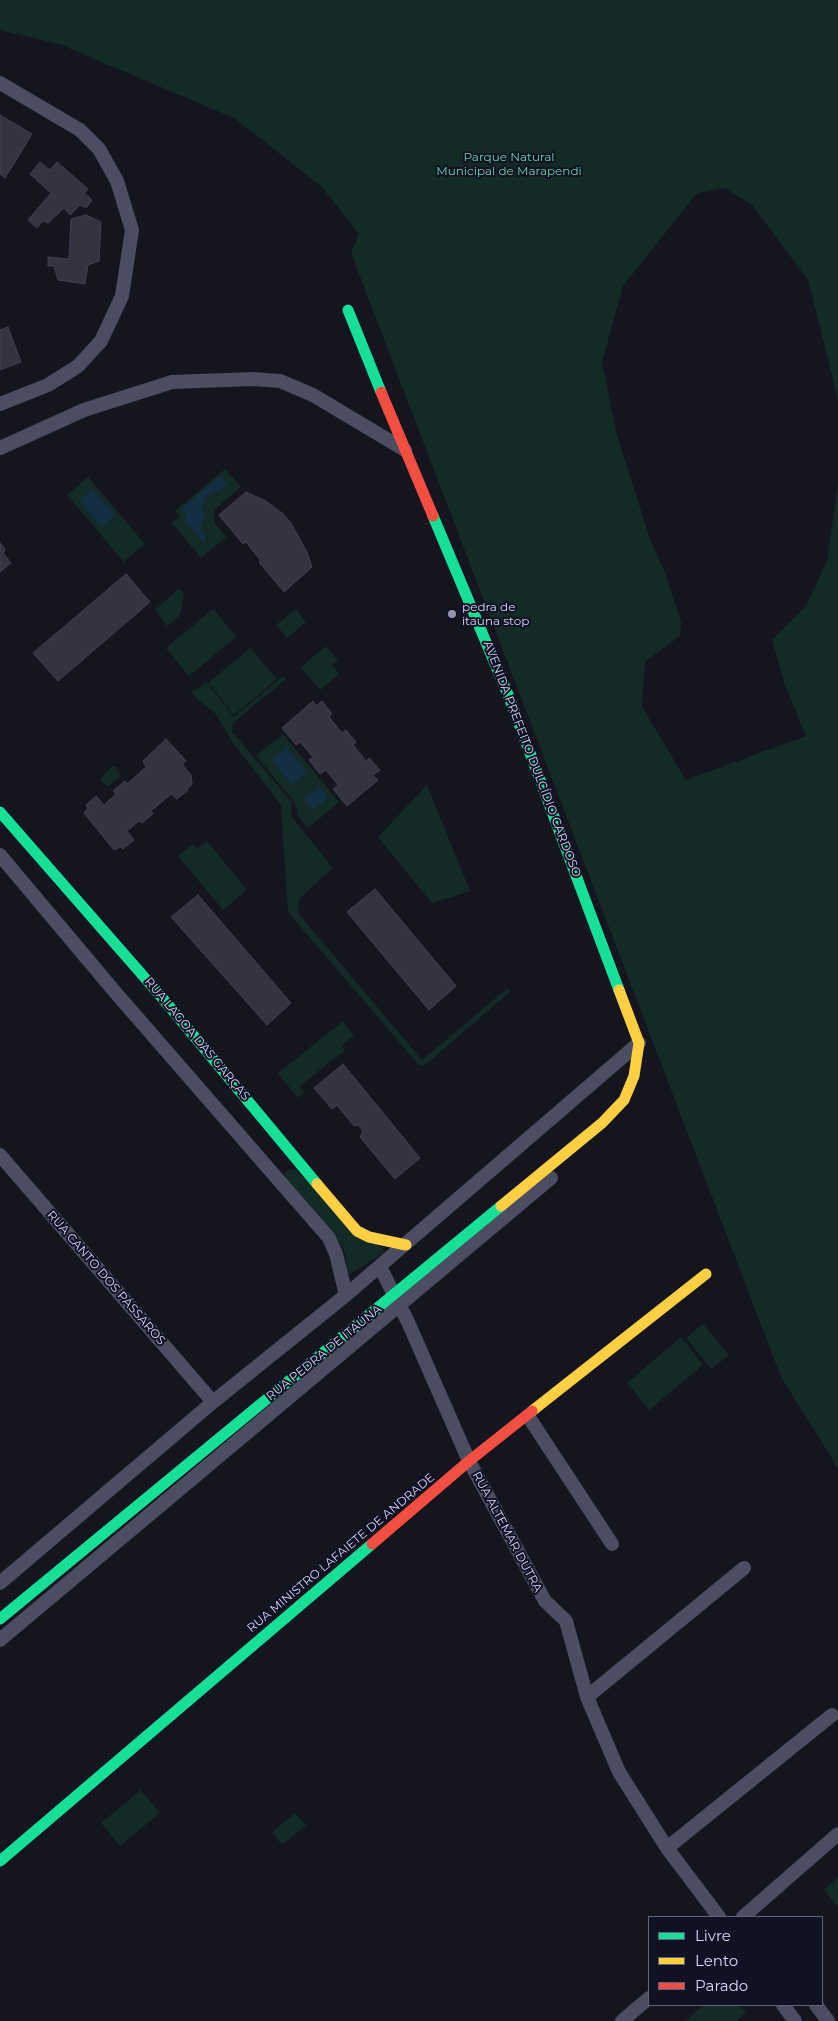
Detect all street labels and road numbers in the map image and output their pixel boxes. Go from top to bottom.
street label: AVENIDA PREFEITO DULCÍDIO CARDOSO [480,639,584,879]
street label: RUA LAGOA DAS GARÇAS [141,975,253,1103]
street label: RUA CANTO DOS PÁSSAROS [44,1208,168,1348]
street label: RUA PEDRA DE ITAÚNA [263,1302,385,1404]
street label: RUA ALTEMAR DUTRA [469,1469,545,1595]
street label: RUA MINISTRO LAFAIETE DE ANDRADE [244,1470,438,1636]

